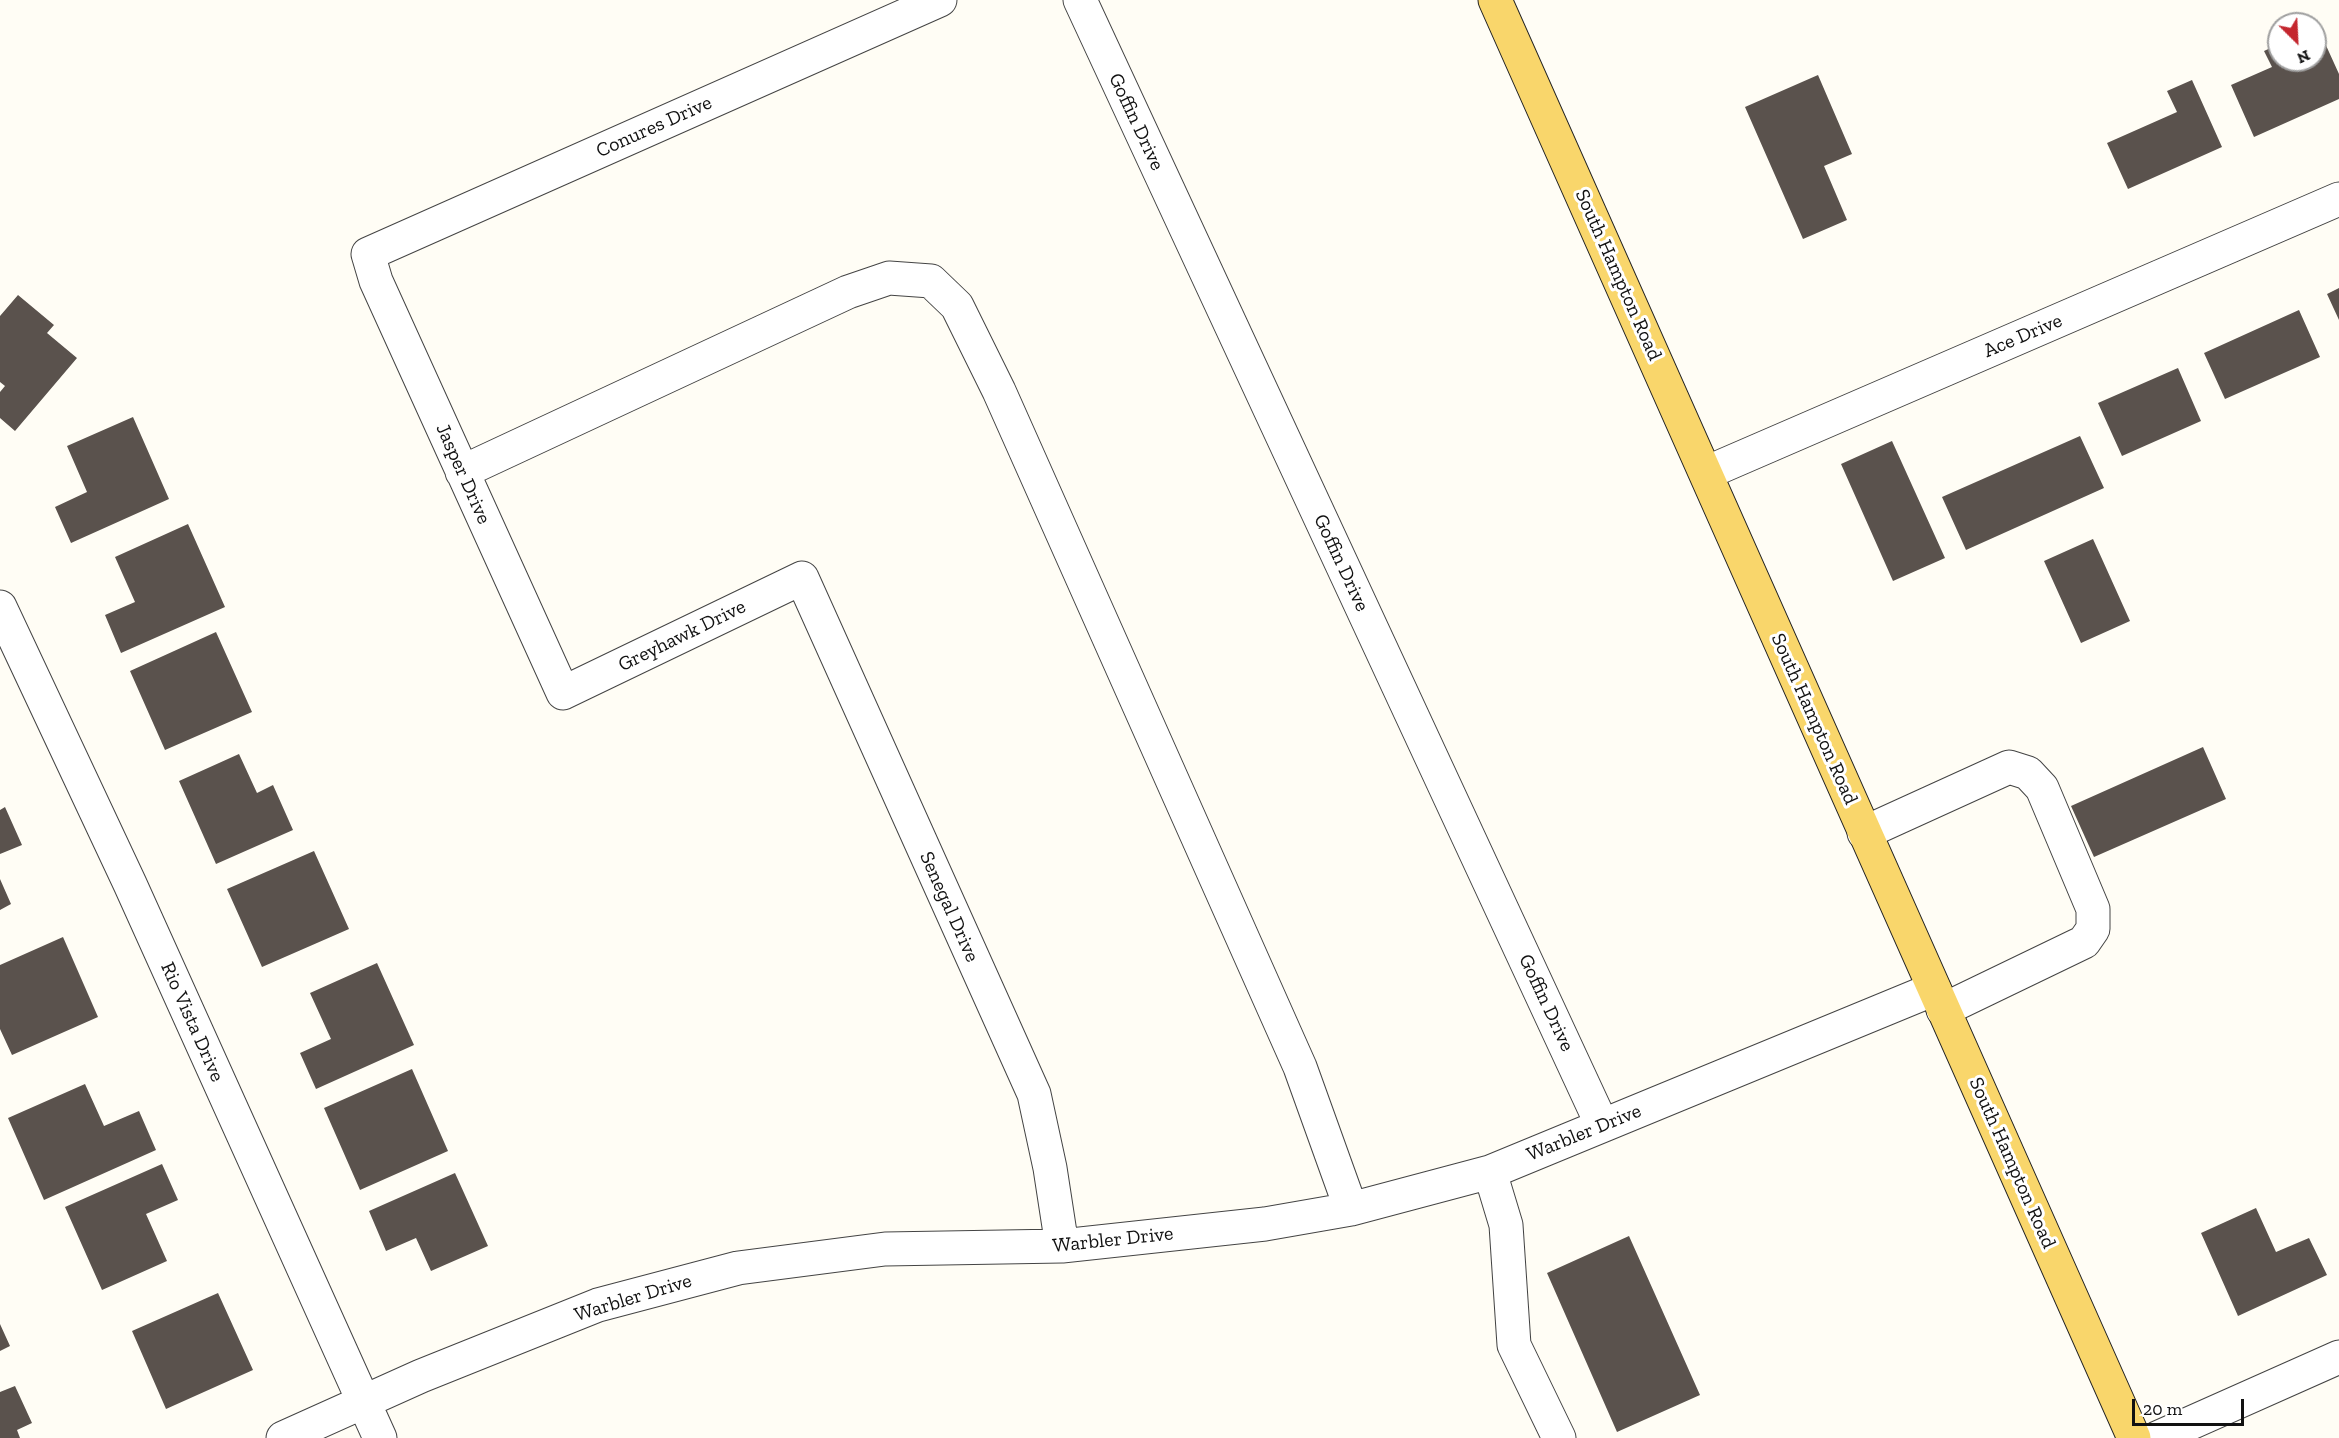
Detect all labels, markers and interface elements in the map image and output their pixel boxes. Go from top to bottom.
north arrow [2267,12,2327,72]
text: N [2294,46,2313,68]
street label: Goffin Drive [1103,70,1169,174]
street label: Conures Drive [592,91,716,163]
street label: South Hampton Road [1569,186,1667,364]
street label: Ace Drive [1980,309,2066,363]
street label: Jasper Drive [430,420,496,528]
street label: Goffin Drive [1308,511,1374,615]
street label: Greyhawk Drive [614,595,750,677]
street label: South Hampton Road [1765,630,1863,808]
street label: Senegal Drive [914,848,984,966]
street label: Goffin Drive [1513,951,1579,1055]
street label: Rio Vista Drive [155,958,229,1086]
street label: South Hampton Road [1963,1074,2061,1252]
street label: Warbler Drive [1523,1099,1645,1167]
street label: Warbler Drive [1051,1222,1175,1258]
street label: Warbler Drive [572,1269,694,1327]
scale bar [2135,1387,2248,1425]
text: 20 m [2143,1398,2182,1420]

